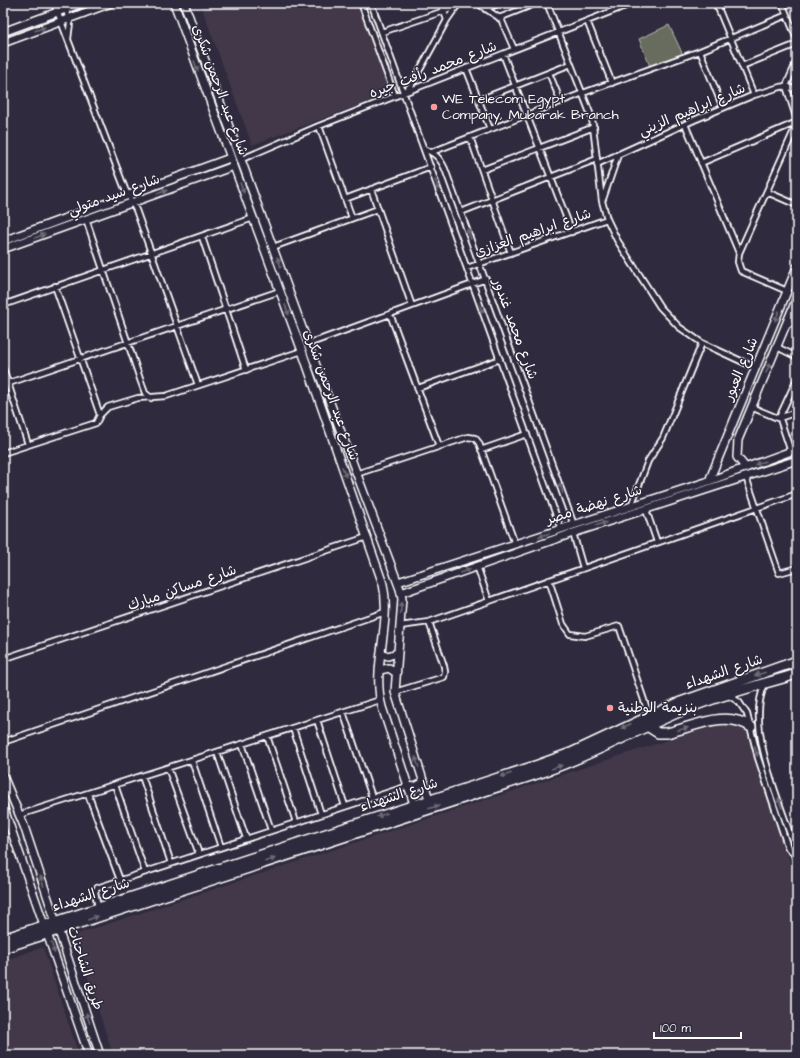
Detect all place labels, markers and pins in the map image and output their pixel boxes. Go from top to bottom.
place label: WE Telecom Egypt Company, Mubarak Branch [442,89,619,125]
marker: WE Telecom Egypt Company, Mubarak Branch [429,102,439,112]
place label: بنزيمة الوطنية [618,698,697,718]
marker: بنزيمة الوطنية [605,703,615,713]

